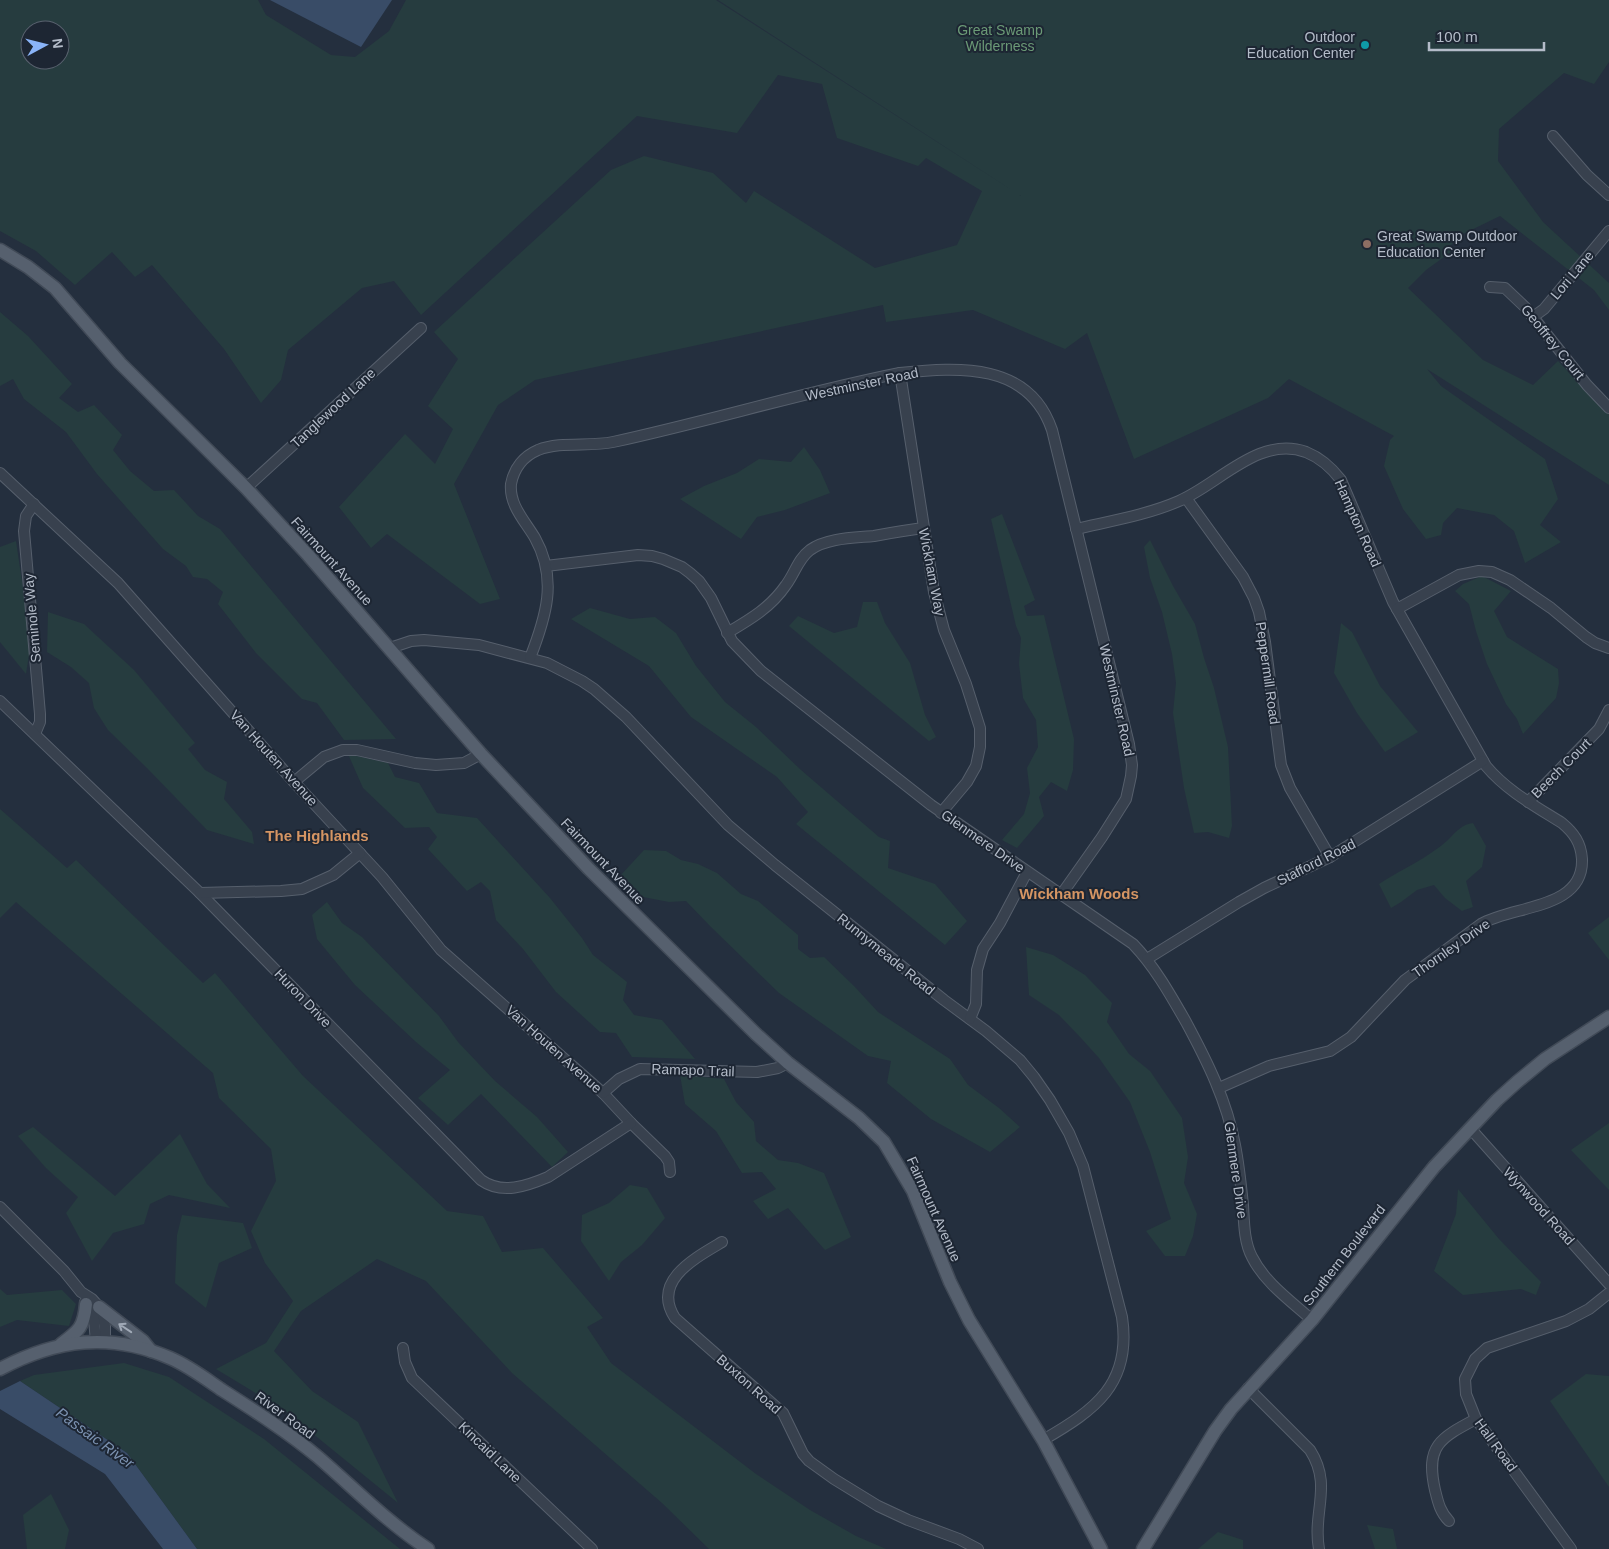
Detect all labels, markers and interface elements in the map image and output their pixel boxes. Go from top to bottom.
north arrow [20,20,70,70]
scale bar [1429,20,1544,52]
park label: Great Swamp Wilderness [957,22,1043,54]
text: 100 m [1436,28,1478,45]
place label: Outdoor Education Center [1247,29,1355,61]
text: N [49,37,66,49]
marker: Outdoor Education Center [1359,39,1371,51]
place label: Great Swamp Outdoor Education Center [1377,228,1517,260]
marker: Great Swamp Outdoor Education Center [1361,238,1373,250]
street label: Lori Lane [1547,247,1597,303]
street label: Geoffrey Court [1518,301,1588,383]
street label: Westminster Road [804,364,920,404]
street label: Tanglewood Lane [287,365,379,451]
street label: Hampton Road [1332,477,1384,569]
street label: Fairmount Avenue [288,514,376,609]
street label: Wickham Way [916,527,948,617]
street label: Seminole Way [20,573,44,663]
street label: Peppermill Road [1253,621,1283,725]
street label: Westminster Road [1096,642,1138,758]
street label: Van Houten Avenue [227,707,321,809]
street label: Beech Court [1528,735,1594,801]
street label: Glenmere Drive [938,806,1028,876]
street label: Fairmount Avenue [558,815,648,907]
district label: The Highlands [265,827,369,844]
street label: Stafford Road [1274,835,1358,889]
district label: Wickham Woods [1019,885,1139,902]
street label: Runnymeade Road [834,910,938,998]
street label: Thornley Drive [1409,915,1493,981]
street label: Huron Drive [271,966,335,1031]
street label: Van Houten Avenue [503,1002,605,1096]
street label: Ramapo Trail [651,1061,735,1079]
street label: Glenmere Drive [1221,1120,1251,1220]
street label: Fairmount Avenue [904,1154,964,1264]
street label: Wynwood Road [1500,1164,1578,1248]
street label: Southern Boulevard [1300,1201,1388,1309]
one-way arrow [119,1323,133,1333]
street label: Buxton Road [714,1351,784,1417]
street label: River Road [252,1388,318,1442]
water label: Passaic River [53,1404,138,1472]
street label: Hall Road [1471,1415,1521,1475]
street label: Kincaid Lane [455,1418,525,1486]

